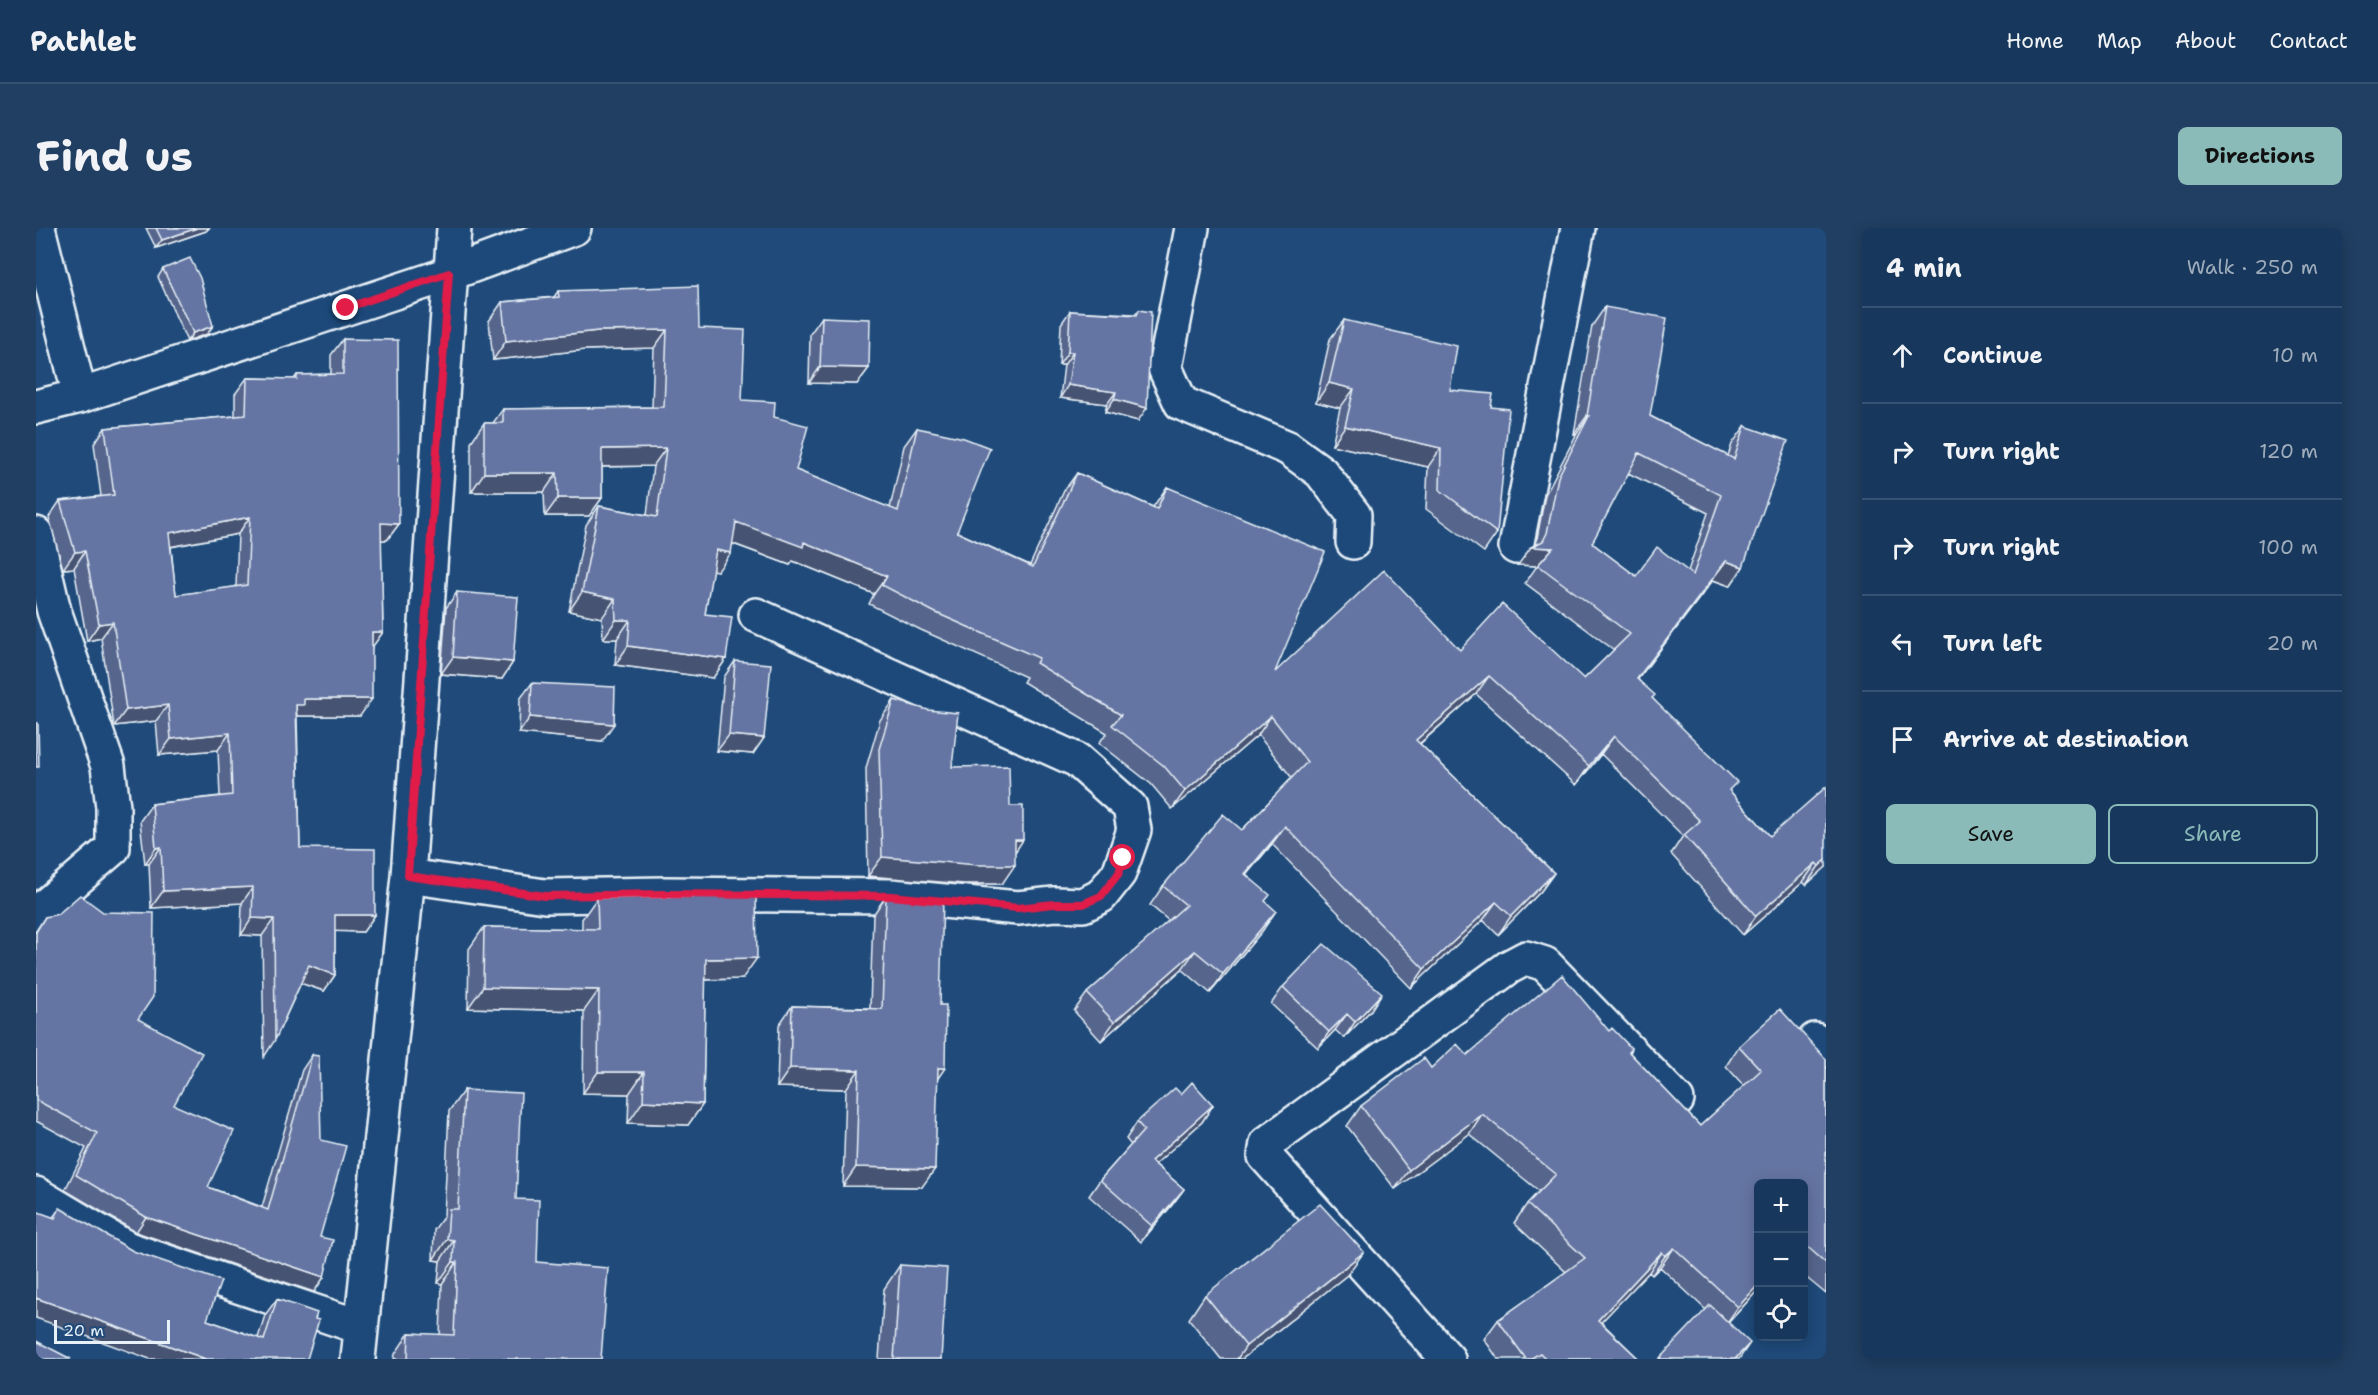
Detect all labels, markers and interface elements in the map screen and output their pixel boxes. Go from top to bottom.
text: Pathlet [30,22,137,60]
text: Home [2006,27,2064,55]
text: Map [2097,27,2142,55]
text: About [2175,27,2236,55]
text: Contact [2269,27,2348,55]
button: Directions [2178,127,2342,185]
text: Find us [36,128,193,184]
text: 4 min [1886,250,1962,285]
text: Walk · 250 m [2187,254,2318,280]
route end [332,294,358,320]
icon: ahead [1886,339,1919,372]
text: Continue [1943,341,2043,370]
text: 10 m [2272,342,2318,368]
icon: right [1886,435,1919,468]
text: Turn right [1943,437,2060,466]
text: 120 m [2259,438,2318,464]
icon: right [1886,531,1919,564]
text: Turn right [1943,533,2060,562]
text: 100 m [2258,534,2318,560]
icon: left [1886,627,1919,660]
text: Turn left [1943,629,2042,658]
text: 20 m [2267,630,2318,656]
icon: arrive [1886,723,1919,756]
text: Arrive at destination [1943,725,2189,754]
button: Save [1886,804,2096,864]
button: Share [2108,804,2318,864]
route start [1109,844,1135,870]
map controls [1754,1179,1808,1341]
button: + [1754,1179,1808,1233]
button: − [1754,1233,1808,1287]
button: locate [1754,1287,1808,1341]
scale bar [54,1317,170,1344]
text: 20 m [63,1320,104,1341]

